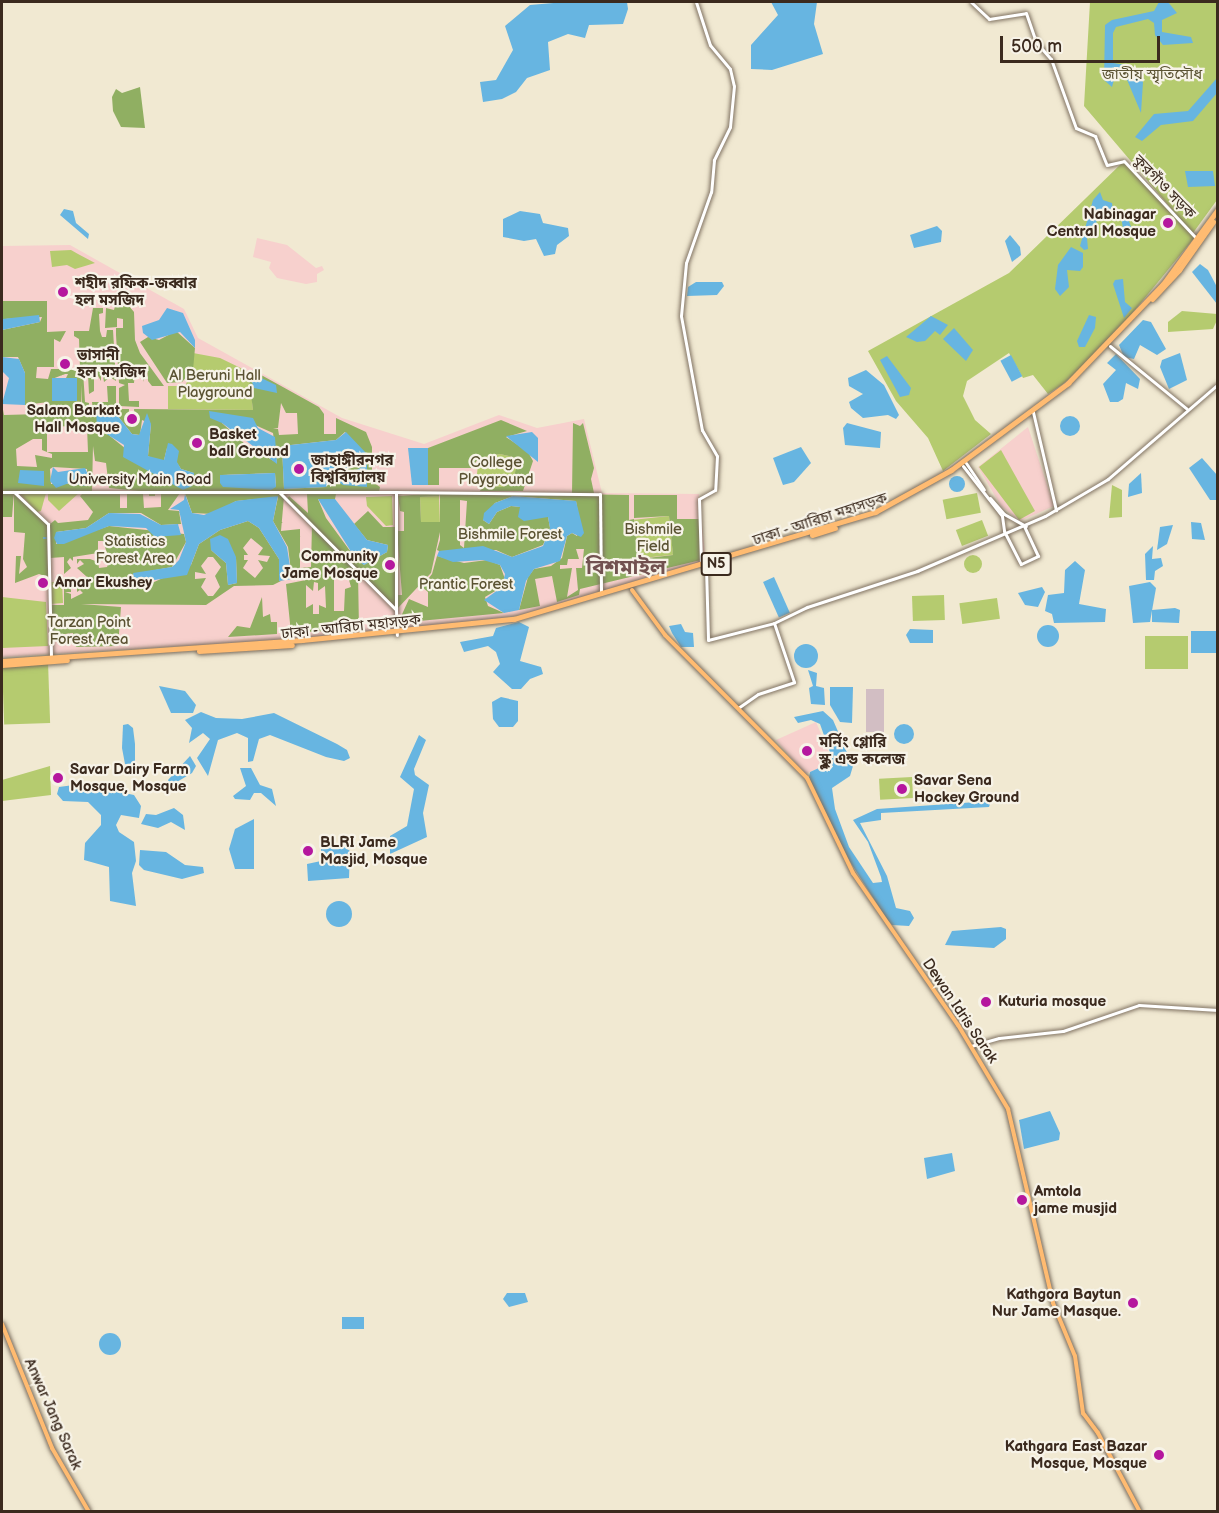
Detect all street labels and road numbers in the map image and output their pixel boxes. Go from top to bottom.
street label: কুরগাঁও সড়ক [1129,151,1199,223]
street label: University Main Road [68,471,212,489]
street label: ঢাকা - আরিচা মহাসড়ক [750,489,890,549]
road number: N5 [700,553,732,575]
street label: ঢাকা - আরিচা মহাসড়ক [280,611,422,643]
street label: Dewan Idris Sarak [918,955,1002,1067]
street label: Anwar Jang Sarak [20,1355,86,1473]

